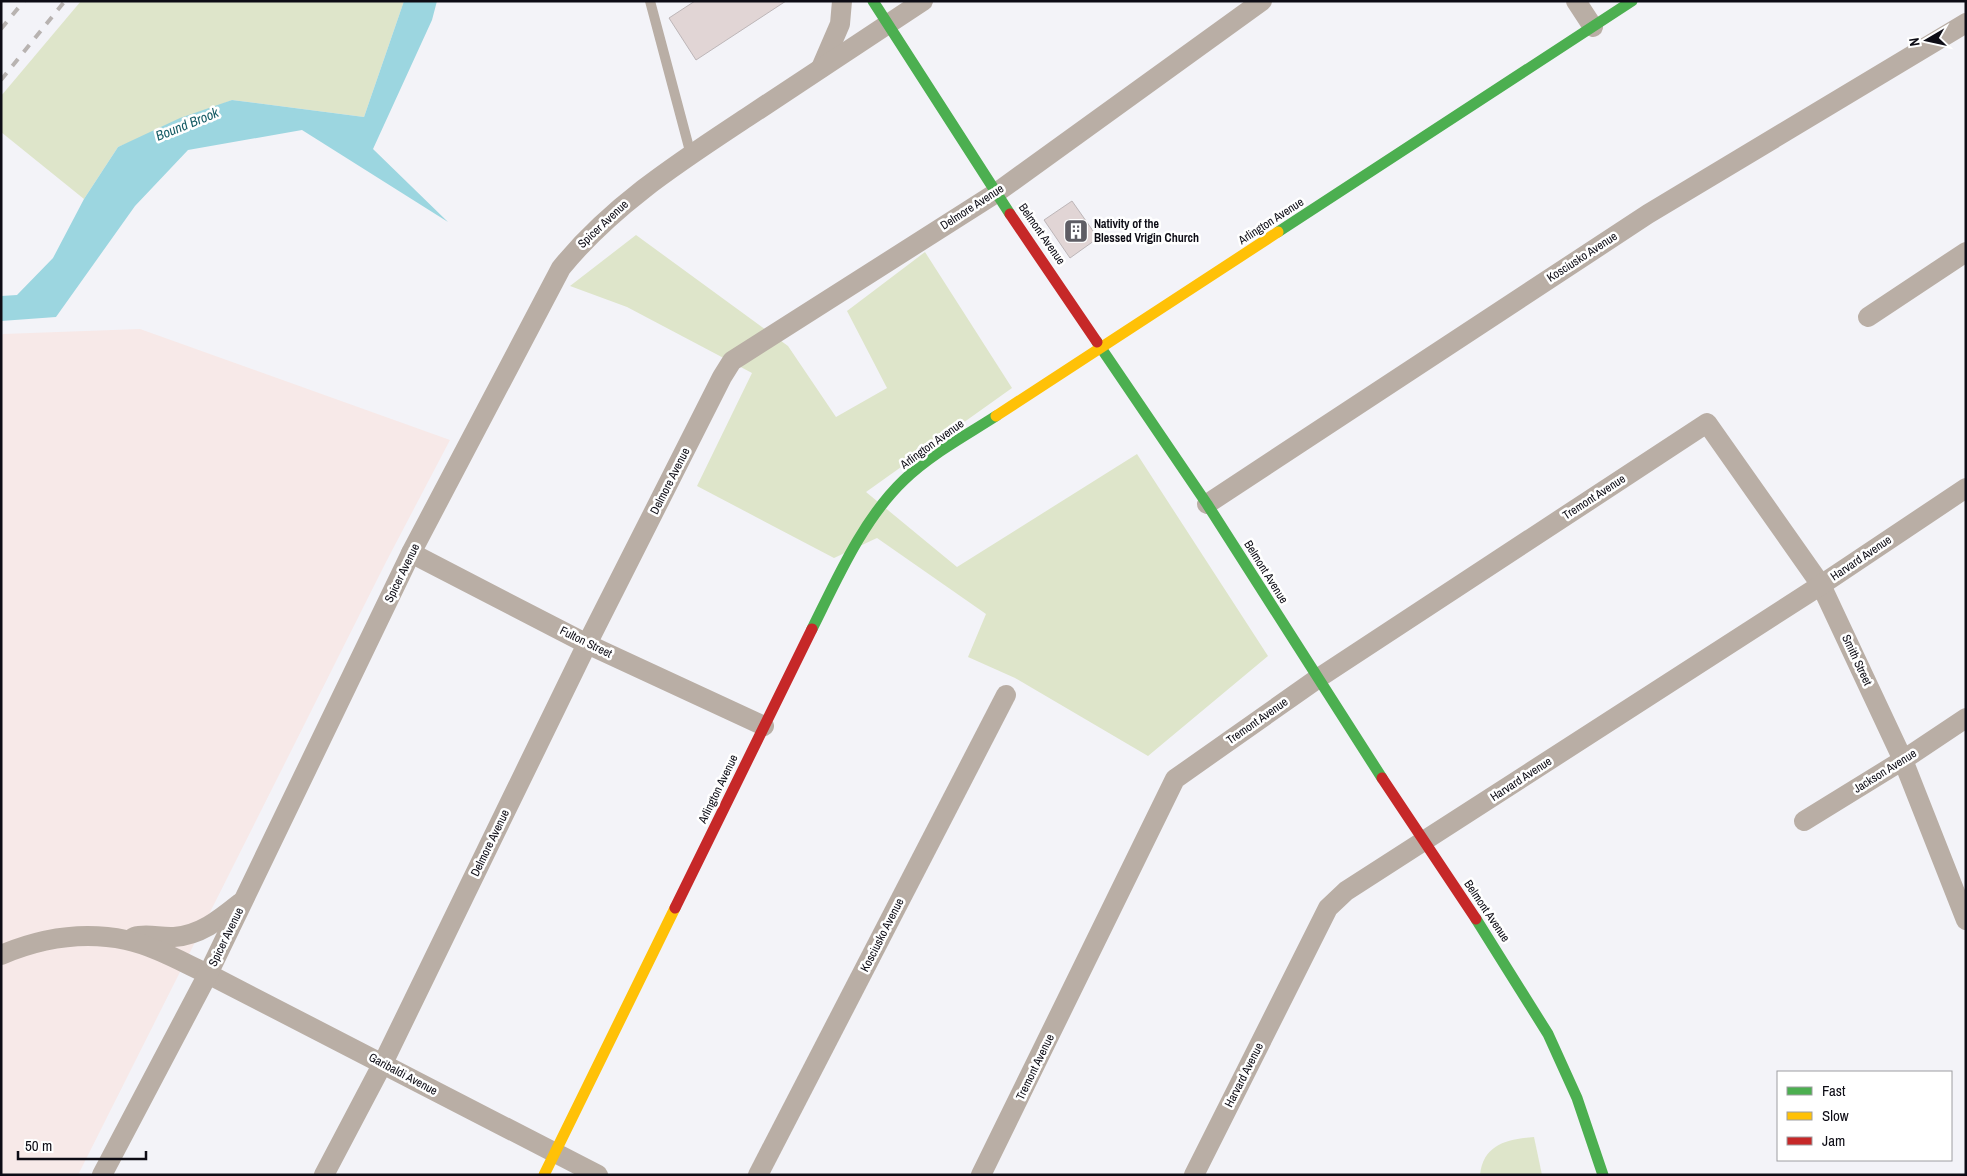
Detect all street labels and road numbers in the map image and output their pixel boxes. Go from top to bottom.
street label: Delmore Avenue [937,181,1007,233]
street label: Arlington Avenue [1234,194,1307,249]
street label: Spicer Avenue [574,196,632,252]
street label: Belmont Avenue [1015,200,1069,268]
street label: Kosciusko Avenue [1544,228,1620,286]
street label: Arlington Avenue [896,416,967,473]
street label: Delmore Avenue [646,445,694,517]
street label: Tremont Avenue [1560,471,1628,523]
street label: Harvard Avenue [1827,532,1895,584]
street label: Belmont Avenue [1240,537,1292,607]
street label: Spicer Avenue [381,541,423,605]
street label: Fulton Street [557,622,615,662]
street label: Smith Street [1838,632,1876,688]
street label: Tremont Avenue [1223,694,1291,748]
street label: Jackson Avenue [1850,745,1920,797]
street label: Arlington Avenue [694,752,742,827]
street label: Harvard Avenue [1487,753,1555,805]
street label: Delmore Avenue [467,807,513,879]
street label: Belmont Avenue [1460,877,1514,945]
street label: Kosciusko Avenue [857,895,907,975]
street label: Spicer Avenue [205,905,247,969]
street label: Tremont Avenue [1012,1031,1058,1103]
street label: Harvard Avenue [1221,1040,1267,1110]
street label: Garibaldi Avenue [366,1049,440,1099]

